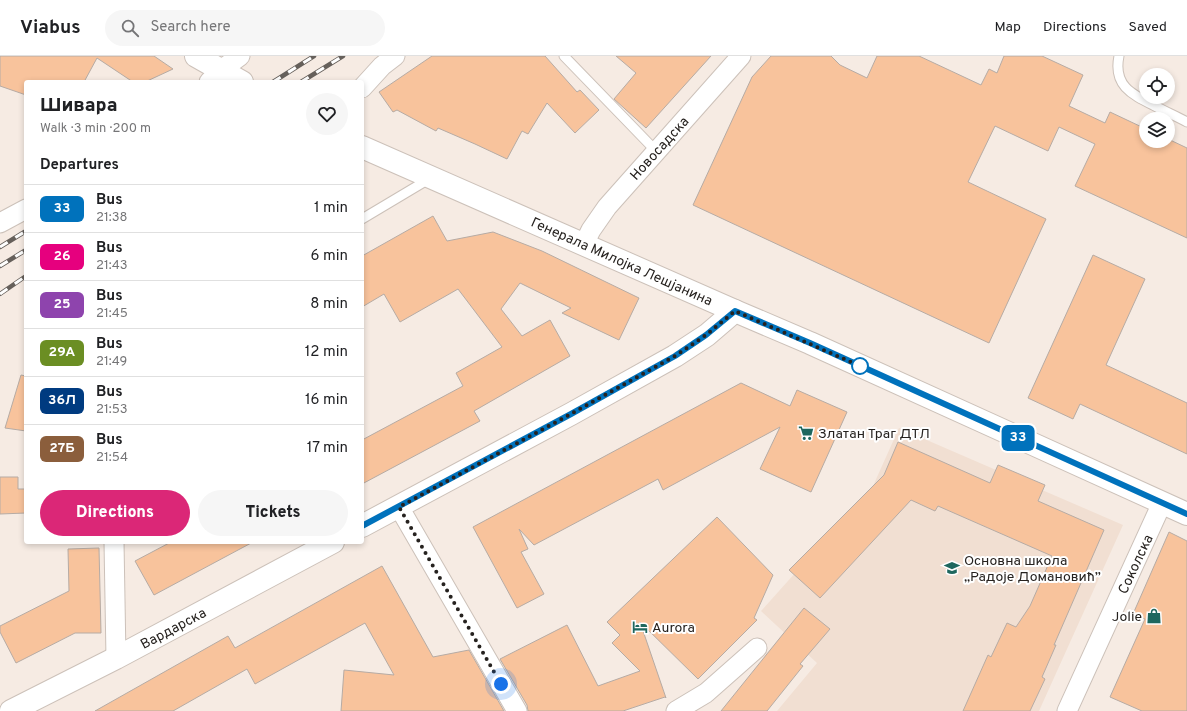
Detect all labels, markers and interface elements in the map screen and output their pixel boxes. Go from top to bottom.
search box [105,10,385,46]
text: Viabus [20,16,81,40]
icon: search [119,17,141,39]
text: Search here [151,18,231,37]
text: Map [995,19,1021,36]
text: Directions [1043,19,1107,36]
text: Saved [1129,19,1167,36]
map controls [1139,68,1175,148]
button: locate [1139,68,1175,104]
button: heart [306,93,348,135]
text: Шивара [40,94,117,118]
button: layers [1139,112,1175,148]
street label: Новосадска [627,114,693,184]
text: Walk · 3 min · 200 m [40,121,151,137]
text: Departures [40,156,119,175]
text: Bus [96,191,123,210]
text: 1 min [314,199,348,218]
text: 33 [54,200,70,217]
text: 21:38 [96,210,128,226]
street label: Генерала Милојка Лешјанина [528,215,715,310]
text: Bus [96,239,123,258]
text: 6 min [311,247,348,266]
text: 26 [53,248,71,265]
text: 21:43 [96,258,128,274]
text: Bus [96,287,123,306]
text: 8 min [310,295,348,314]
text: 25 [53,296,71,313]
text: 21:45 [96,306,128,322]
text: Bus [96,335,123,354]
text: 12 min [305,343,348,362]
text: 29А [49,344,75,361]
text: 21:49 [96,354,127,370]
unlabelled marker [851,357,869,375]
text: Bus [96,383,123,402]
text: 16 min [305,391,348,410]
text: 36Л [48,392,76,409]
text: 21:53 [96,402,128,418]
supermarket icon: Златан Траг ДТЛ [797,424,815,442]
line badge: 33 [1000,425,1036,451]
place label: Златан Траг ДТЛ [818,426,930,443]
text: 33 [1010,429,1026,446]
text: Bus [96,431,123,450]
text: 17 min [307,439,348,458]
text: 27Б [49,440,75,457]
text: 21:54 [96,450,128,466]
button: Directions [40,490,190,536]
button: Tickets [198,490,348,536]
street label: Соколска [1115,532,1158,597]
place label: Основна школа „Радоје Домановић” [964,553,1101,586]
school or university icon: Основна школа „Радоје Домановић” [943,559,961,577]
street label: Вардарска [138,605,209,654]
shop icon: Jolie [1145,607,1163,625]
place label: Jolie [1112,609,1142,626]
hotel icon: Aurora [631,618,649,636]
place label: Aurora [652,620,695,637]
your location [491,674,511,694]

